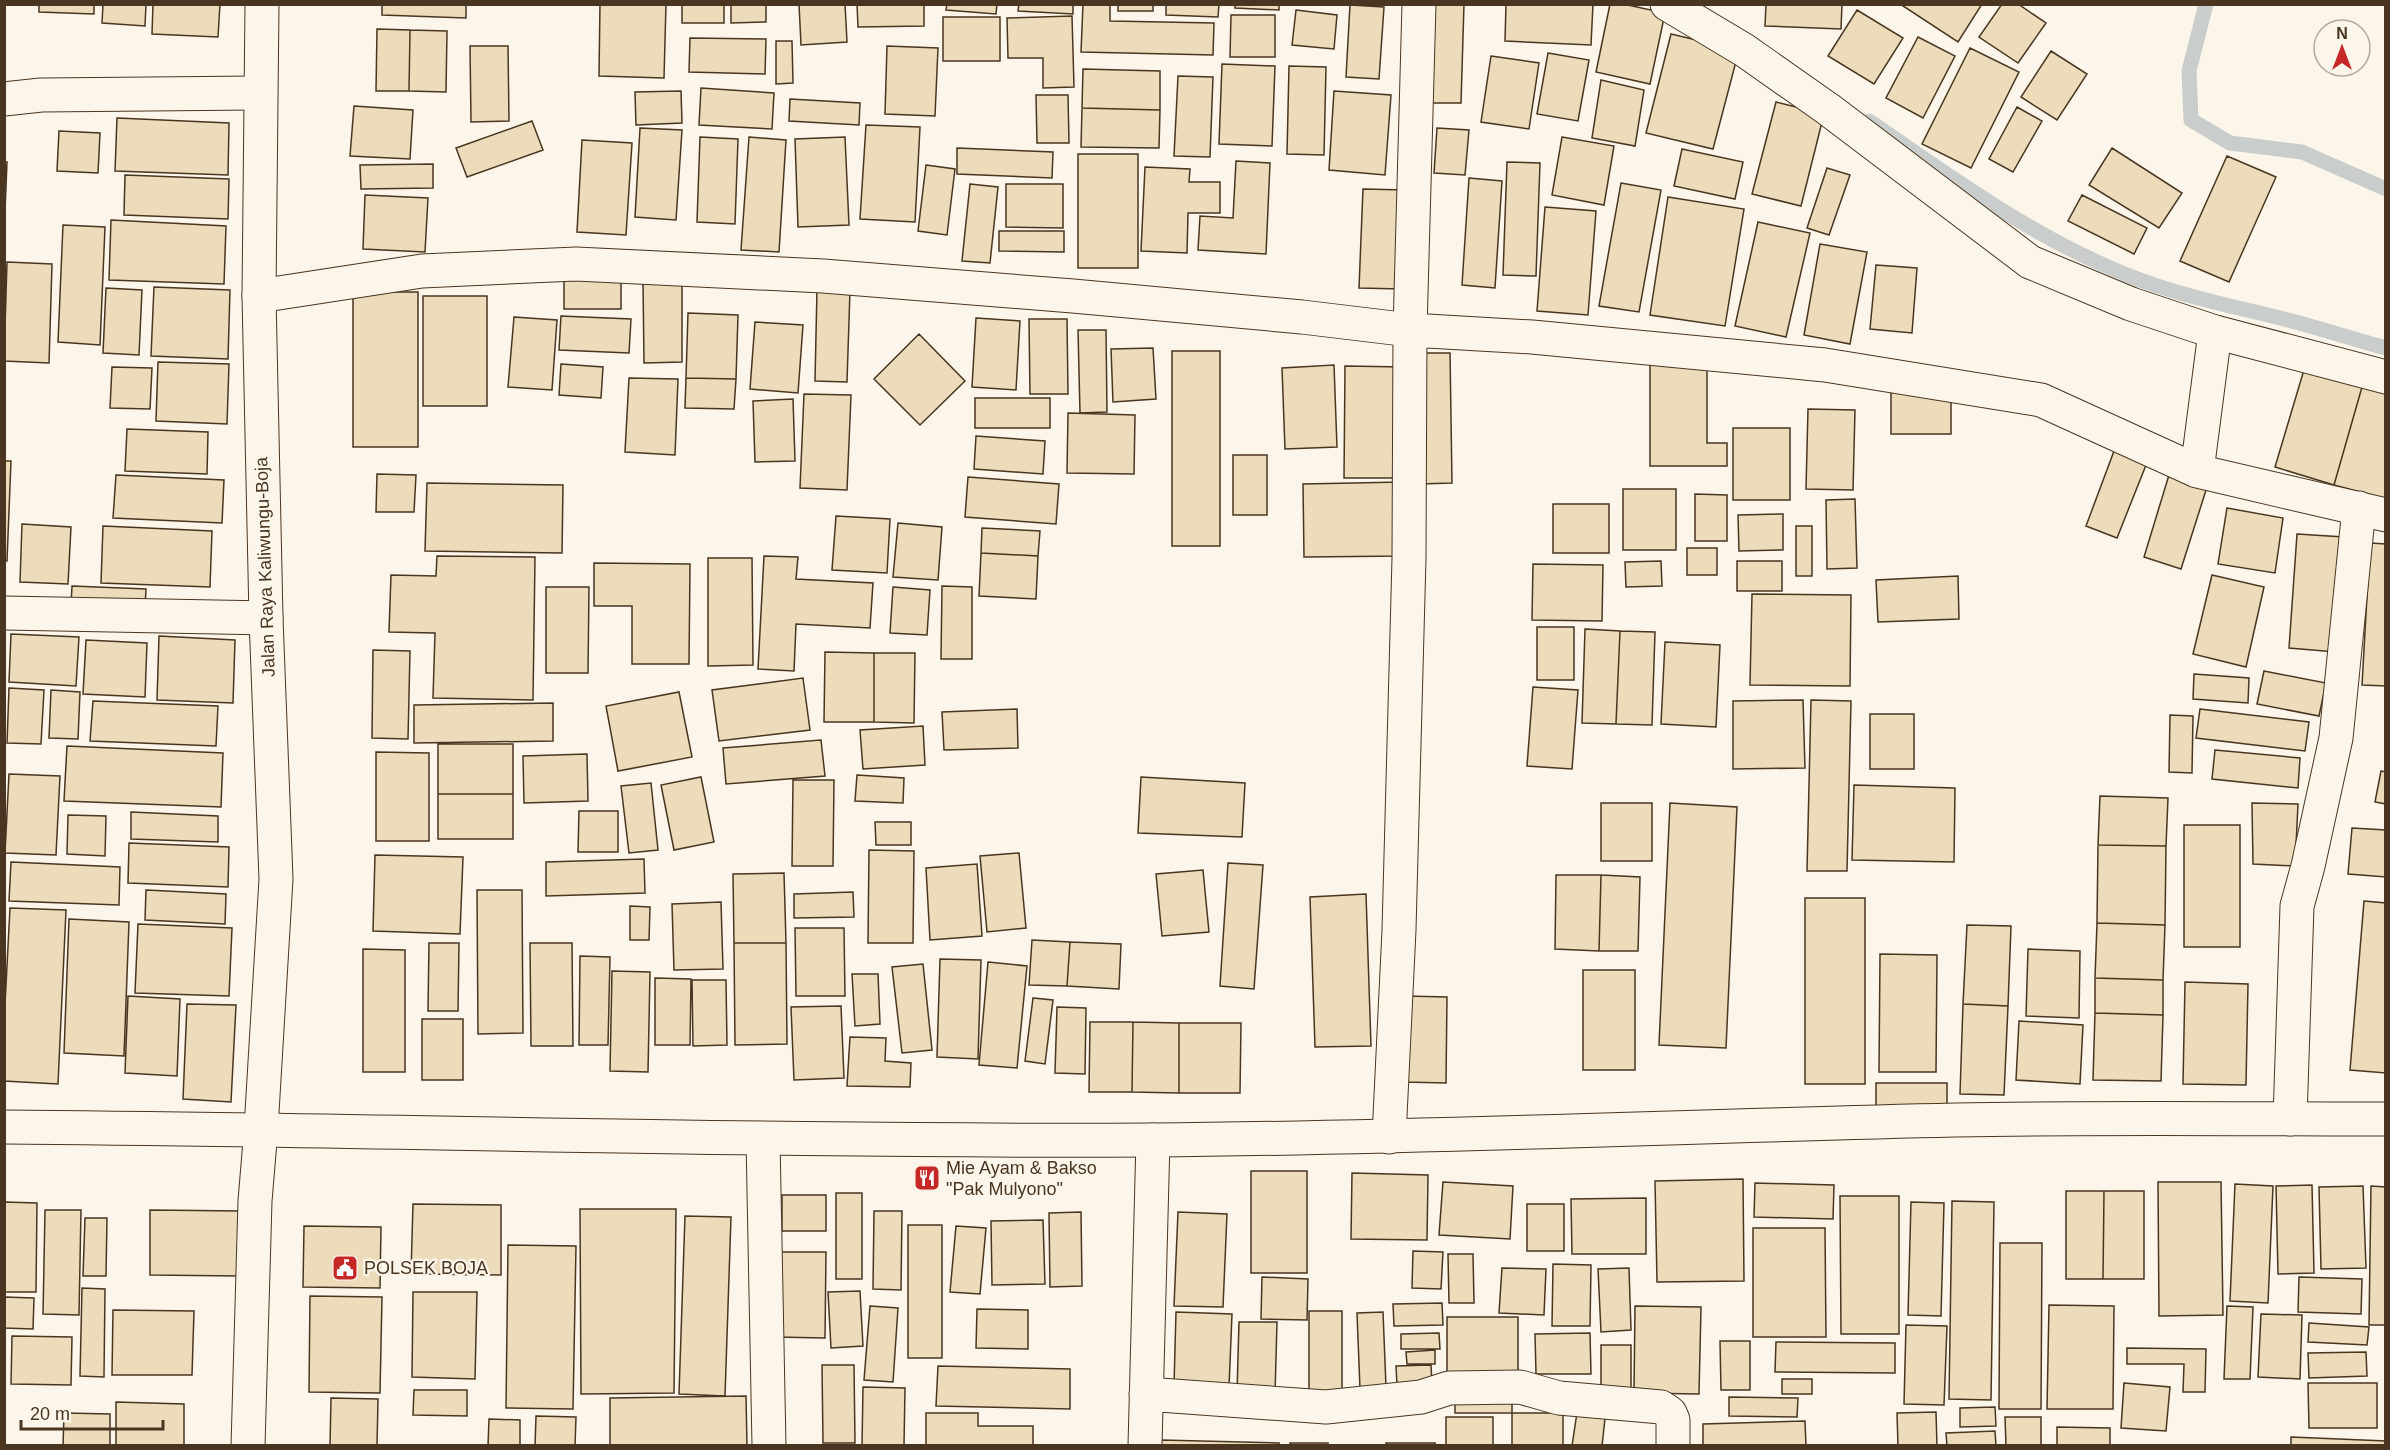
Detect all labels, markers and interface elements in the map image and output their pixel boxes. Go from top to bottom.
north arrow [2312,18,2372,78]
text: N [2336,25,2348,42]
street label: Jalan Raya Kaliwungu-Boja [251,456,279,677]
place label: Mie Ayam & Bakso "Pak Mulyono" [946,1158,1097,1199]
restaurant icon: Mie Ayam & Bakso "Pak Mulyono" [912,1163,942,1193]
public building icon: POLSEK BOJA [330,1253,360,1283]
place label: POLSEK BOJA [364,1258,488,1278]
scale bar [21,1393,164,1431]
text: 20 m [30,1404,70,1424]

